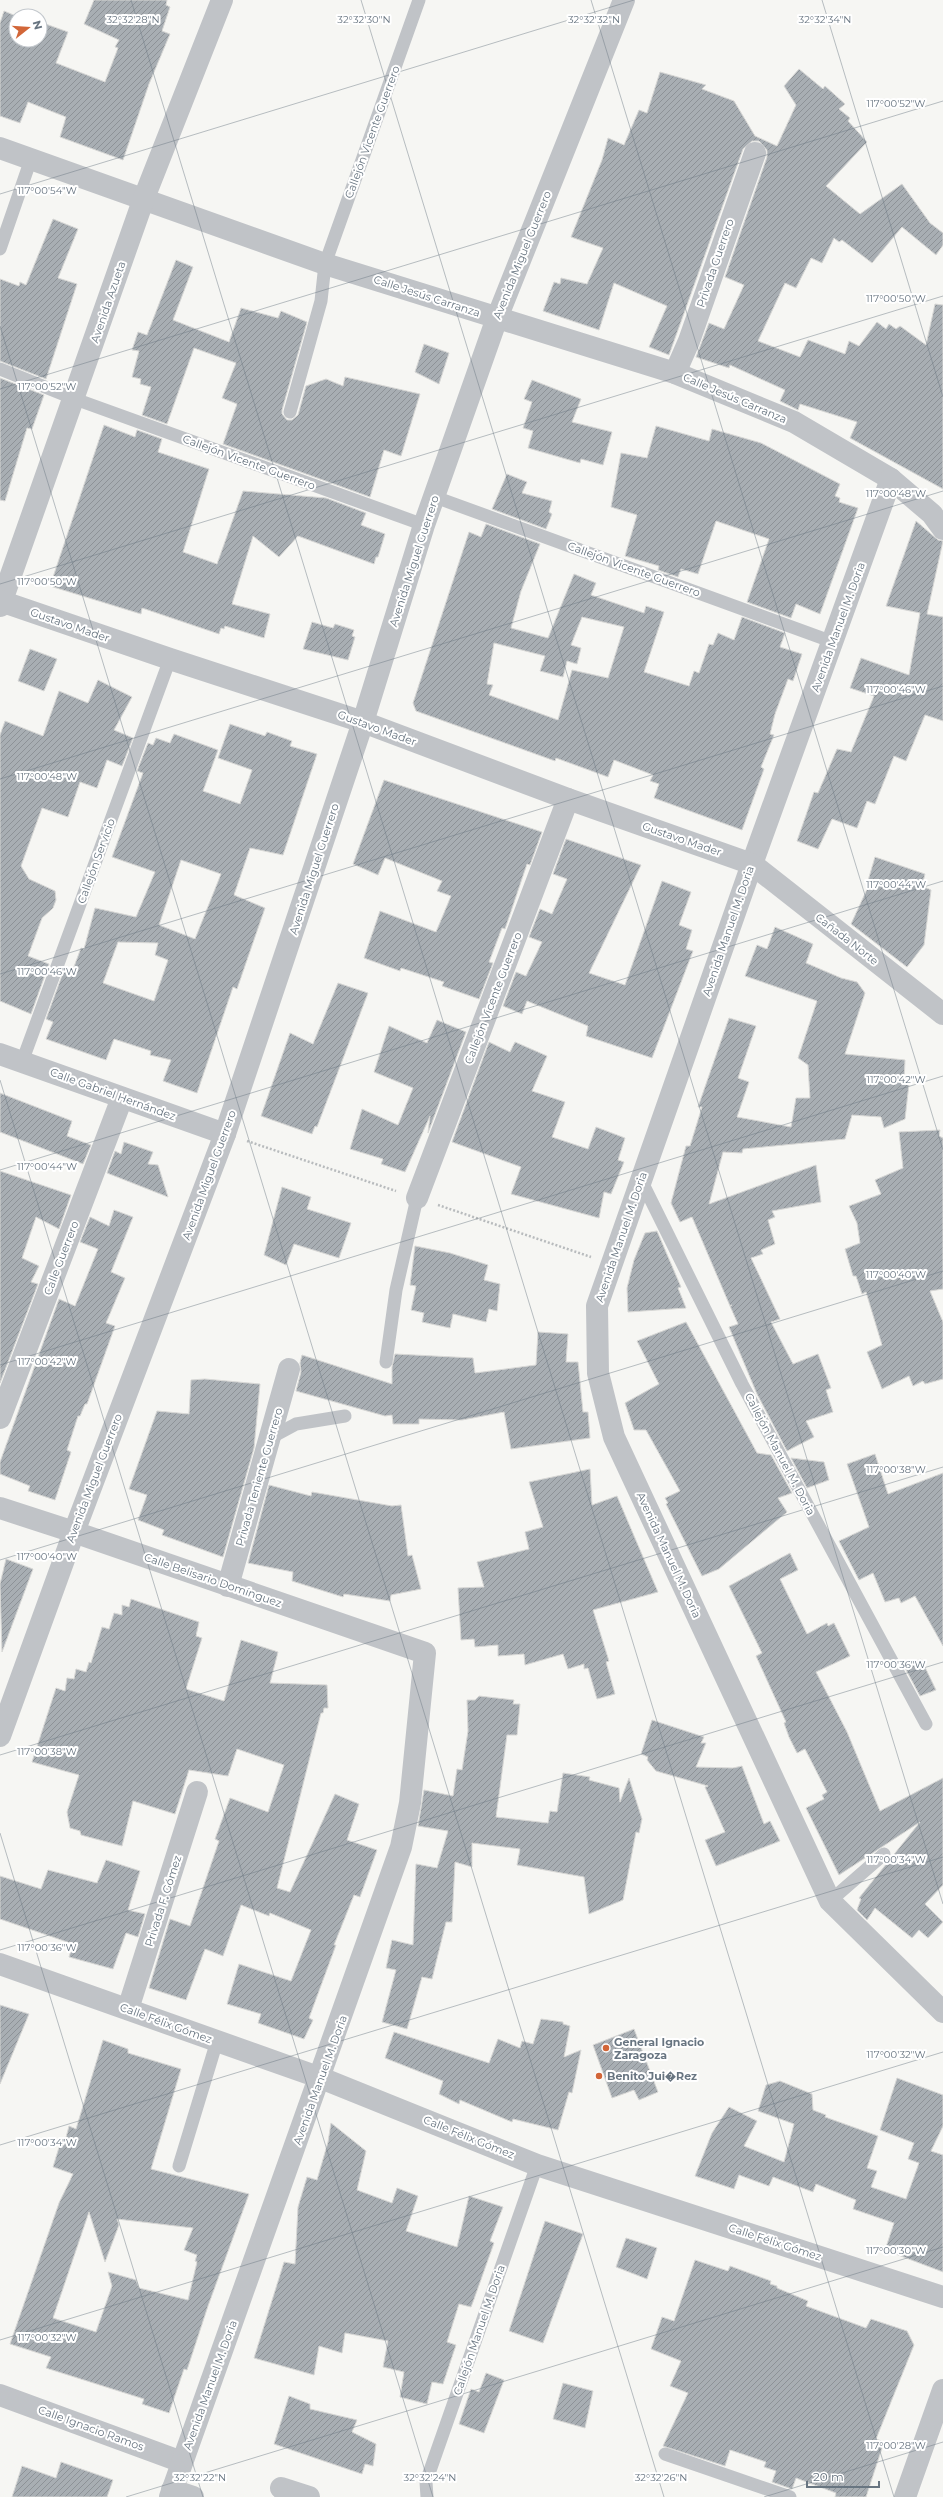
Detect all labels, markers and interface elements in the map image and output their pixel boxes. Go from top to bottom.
north arrow [8,8,48,48]
text: 32°32'28"N [106,13,160,26]
text: 32°32'30"N [337,13,391,26]
text: 32°32'32"N [568,13,620,26]
text: 32°32'34"N [799,13,851,26]
text: N [30,19,46,31]
street label: Callejón Vicente Guerrero [341,64,403,200]
text: 117°00'52"W [867,97,925,110]
text: 117°00'54"W [17,184,77,197]
street label: Avenida Miguel Guerrero [490,189,554,321]
street label: Privada Guerrero [693,217,737,309]
street label: Avenida Azueta [87,259,129,345]
street label: Calle Jesús Carranza [372,272,482,320]
text: 117°00'50"W [866,292,926,305]
street label: Calle Jesús Carranza [681,370,789,426]
text: 117°00'52"W [18,380,76,393]
street label: Callejón Vicente Guerrero [181,431,317,493]
text: 117°00'48"W [866,487,926,500]
street label: Avenida Miguel Guerrero [386,494,442,628]
street label: Callejón Vicente Guerrero [566,538,702,600]
street label: Avenida Manuel M. Doria [808,560,868,694]
text: 117°00'50"W [17,575,77,588]
street label: Gustavo Mader [28,605,112,645]
text: 117°00'46"W [866,683,926,696]
street label: Gustavo Mader [336,707,418,749]
text: 117°00'48"W [17,770,77,783]
street label: Avenida Miguel Guerrero [286,802,342,936]
street label: Callejón Servicio [74,816,118,906]
street label: Gustavo Mader [640,819,724,859]
street label: Avenida Manuel M. Doria [699,864,757,998]
text: 117°00'44"W [866,878,926,891]
street label: Cañada Norte [813,910,882,968]
street label: Callejón Vicente Guerrero [461,930,525,1066]
text: 117°00'46"W [17,965,77,978]
street label: Calle Gabriel Hernández [48,1065,178,1123]
text: 117°00'42"W [866,1073,926,1086]
street label: Avenida Miguel Guerrero [179,1108,239,1242]
text: 117°00'44"W [17,1160,77,1173]
street label: Avenida Manuel M. Doria [592,1170,650,1304]
street label: Calle Guerrero [40,1219,82,1297]
text: 117°00'40"W [866,1268,926,1281]
text: 117°00'42"W [17,1355,77,1368]
street label: Callejón Manuel M. Doria [742,1390,818,1518]
street label: Privada Teniente Guerrero [232,1406,286,1548]
street label: Avenida Miguel Guerrero [63,1411,125,1545]
text: 117°00'38"W [866,1463,926,1476]
street label: Avenida Manuel M. Doria [634,1490,704,1620]
text: 117°00'40"W [17,1550,77,1563]
street label: Calle Belisario Domínguez [142,1550,284,1610]
text: 117°00'36"W [866,1658,926,1671]
text: 117°00'38"W [17,1745,77,1758]
street label: Privada F. Gómez [142,1853,185,1949]
text: 117°00'34"W [866,1853,926,1866]
text: 117°00'36"W [17,1941,77,1954]
street label: Calle Félix Gómez [118,2000,214,2046]
street label: Avenida Manuel M. Doria [290,2013,350,2147]
place label: General Ignacio Zaragoza [614,2035,704,2062]
marker: General Ignacio Zaragoza [601,2043,611,2053]
text: 117°00'32"W [867,2048,926,2061]
place label: Benito Jui�Rez [607,2069,697,2083]
marker: Benito Jui�Rez [594,2071,604,2081]
street label: Calle Félix Gómez [421,2112,517,2162]
text: 117°00'34"W [17,2136,77,2149]
street label: Calle Félix Gómez [727,2220,824,2264]
text: 117°00'30"W [866,2244,926,2257]
street label: Callejón Manuel M. Doria [450,2263,508,2397]
street label: Avenida Manuel M. Doria [180,2318,240,2452]
text: 117°00'32"W [18,2331,77,2344]
street label: Calle Ignacio Ramos [36,2402,146,2454]
text: 117°00'28"W [866,2439,926,2452]
scale bar [807,2463,879,2489]
text: 20 m [813,2469,844,2484]
text: 32°32'22"N [174,2471,226,2484]
text: 32°32'24"N [404,2471,456,2484]
text: 32°32'26"N [635,2471,687,2484]

